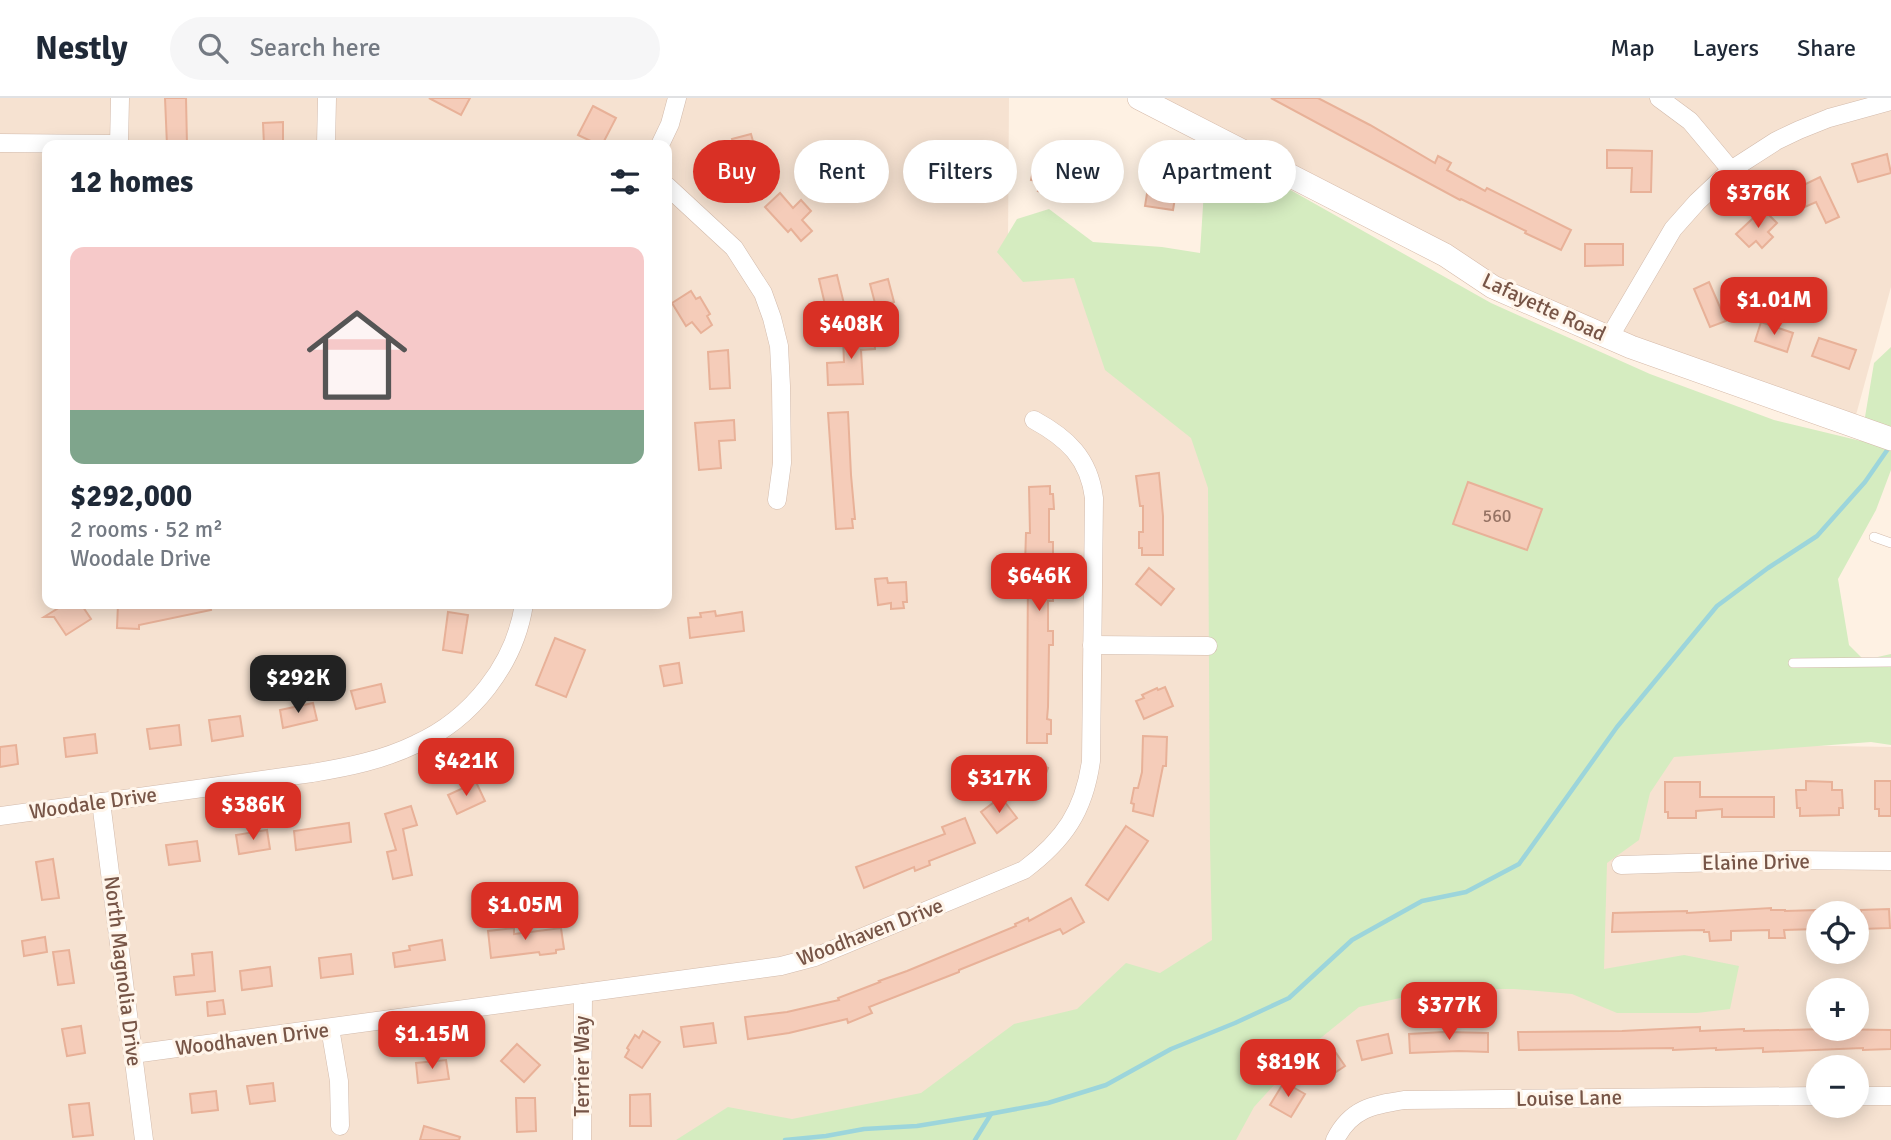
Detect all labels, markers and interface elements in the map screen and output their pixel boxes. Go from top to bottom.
search box [170,17,660,80]
text: Nestly [35,28,128,69]
icon: search [194,29,232,67]
text: Search here [250,32,381,64]
text: Map [1610,33,1655,63]
text: Layers [1693,33,1759,63]
text: Share [1797,33,1856,63]
chip: Buy [693,140,780,203]
chip: Rent [794,140,889,203]
chip: Filters [903,140,1017,203]
chip: New [1031,140,1124,203]
chip: Apartment [1138,140,1296,203]
icon: filters [606,163,644,201]
text: 12 homes [70,164,193,201]
pin: $376K [1709,170,1807,230]
text: $376K [1726,178,1790,207]
street label: Lafayette Road [1478,267,1610,347]
pin: $1.01M [1717,278,1831,337]
text: $1.01M [1736,285,1812,314]
icon: home [294,292,420,418]
pin: $408K [802,302,900,361]
text: $408K [819,309,883,338]
text: $292,000 [70,478,192,515]
house number: 560 [1482,505,1512,527]
text: 2 rooms · 52 m² [70,515,223,544]
text: Woodale Drive [70,544,211,573]
pin: $646K [990,554,1088,613]
text: $646K [1007,561,1071,590]
pin: $292K [249,656,347,715]
text: $292K [266,663,330,692]
pin: $421K [417,738,515,798]
text: $421K [434,746,498,775]
pin: $317K [950,756,1048,815]
text: $317K [967,763,1031,792]
street label: Woodale Drive [27,781,159,825]
pin: $386K [204,782,302,842]
text: $386K [221,790,285,819]
street label: Elaine Drive [1702,848,1810,876]
street label: North Magnolia Drive [98,874,148,1068]
pin: $1.05M [468,882,582,942]
text: $1.05M [487,890,563,919]
street label: Woodhaven Drive [793,892,947,972]
map controls [1806,901,1869,1118]
button: locate [1806,901,1869,964]
button: + [1806,978,1869,1041]
pin: $377K [1400,982,1498,1042]
text: $377K [1417,990,1481,1019]
pin: $1.15M [375,1012,489,1071]
street label: Terrier Way [569,1015,595,1116]
street label: Woodhaven Drive [174,1017,330,1061]
text: $1.15M [394,1019,470,1048]
pin: $819K [1239,1040,1337,1099]
text: $819K [1256,1047,1320,1076]
button: − [1806,1055,1869,1118]
street label: Louise Lane [1516,1084,1622,1112]

